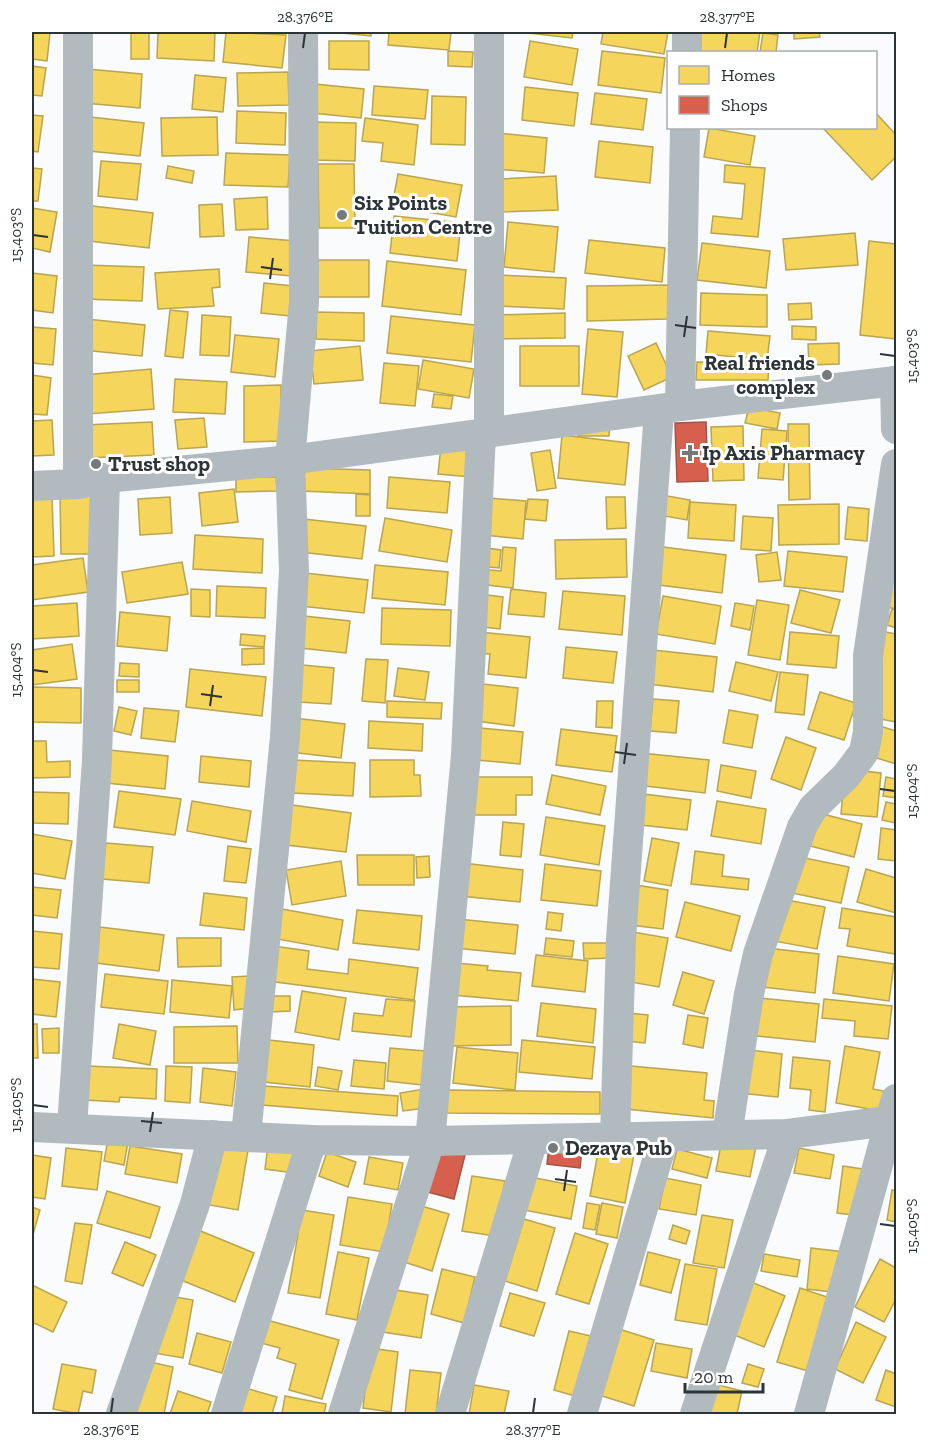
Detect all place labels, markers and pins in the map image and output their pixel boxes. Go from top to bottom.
place label: Six Points Tuition Centre [354,190,492,239]
marker: Six Points Tuition Centre [335,208,349,222]
place label: Real friends complex [704,350,815,399]
marker: Real friends complex [820,368,834,382]
place label: Ip Axis Pharmacy [702,440,865,465]
marker: Ip Axis Pharmacy [683,446,697,460]
place label: Trust shop [108,451,210,476]
marker: Trust shop [89,457,103,471]
place label: Dezaya Pub [565,1135,673,1160]
marker: Dezaya Pub [546,1141,560,1155]

